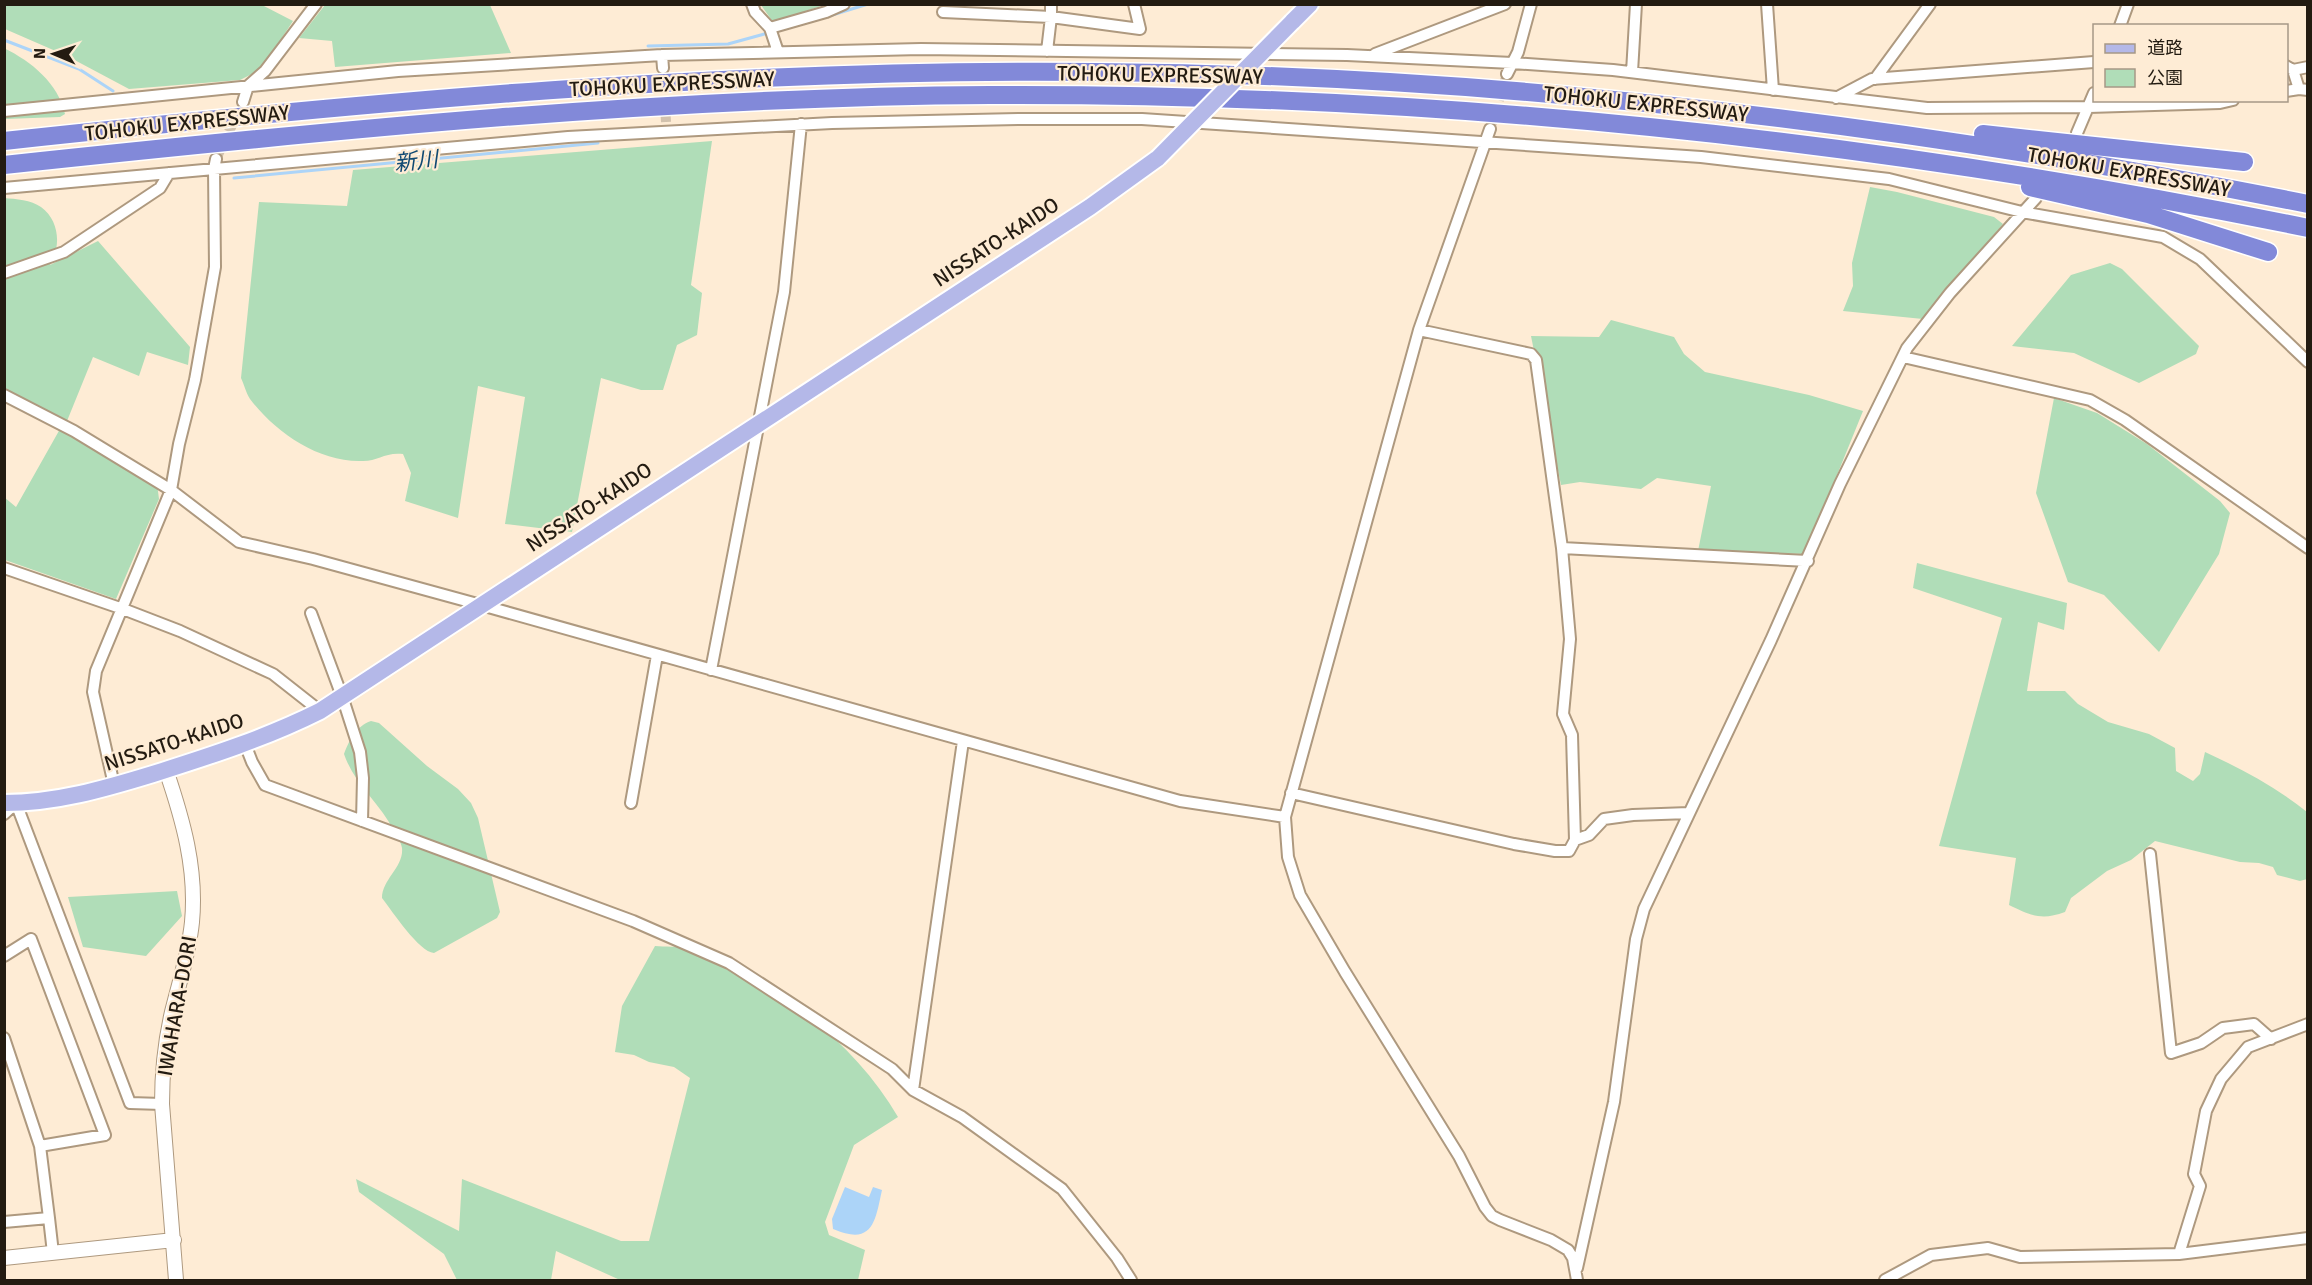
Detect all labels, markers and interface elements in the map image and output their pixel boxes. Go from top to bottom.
north arrow [24,24,84,84]
legend [2093,24,2288,102]
text: 道路 [2147,37,2183,59]
text: N [30,48,50,59]
street label: TOHOKU EXPRESSWAY [1057,60,1263,90]
street label: TOHOKU EXPRESSWAY [569,66,776,102]
text: 公園 [2147,67,2183,89]
street label: TOHOKU EXPRESSWAY [1542,80,1750,128]
street label: TOHOKU EXPRESSWAY [83,99,291,147]
street label: TOHOKU EXPRESSWAY [2025,141,2233,203]
water label: 新川 [393,145,441,177]
street label: NISSATO-KAIDO [928,192,1064,292]
street label: NISSATO-KAIDO [521,457,657,557]
street label: NISSATO-KAIDO [101,707,247,777]
street label: IWAHARA-DORI [152,934,202,1078]

